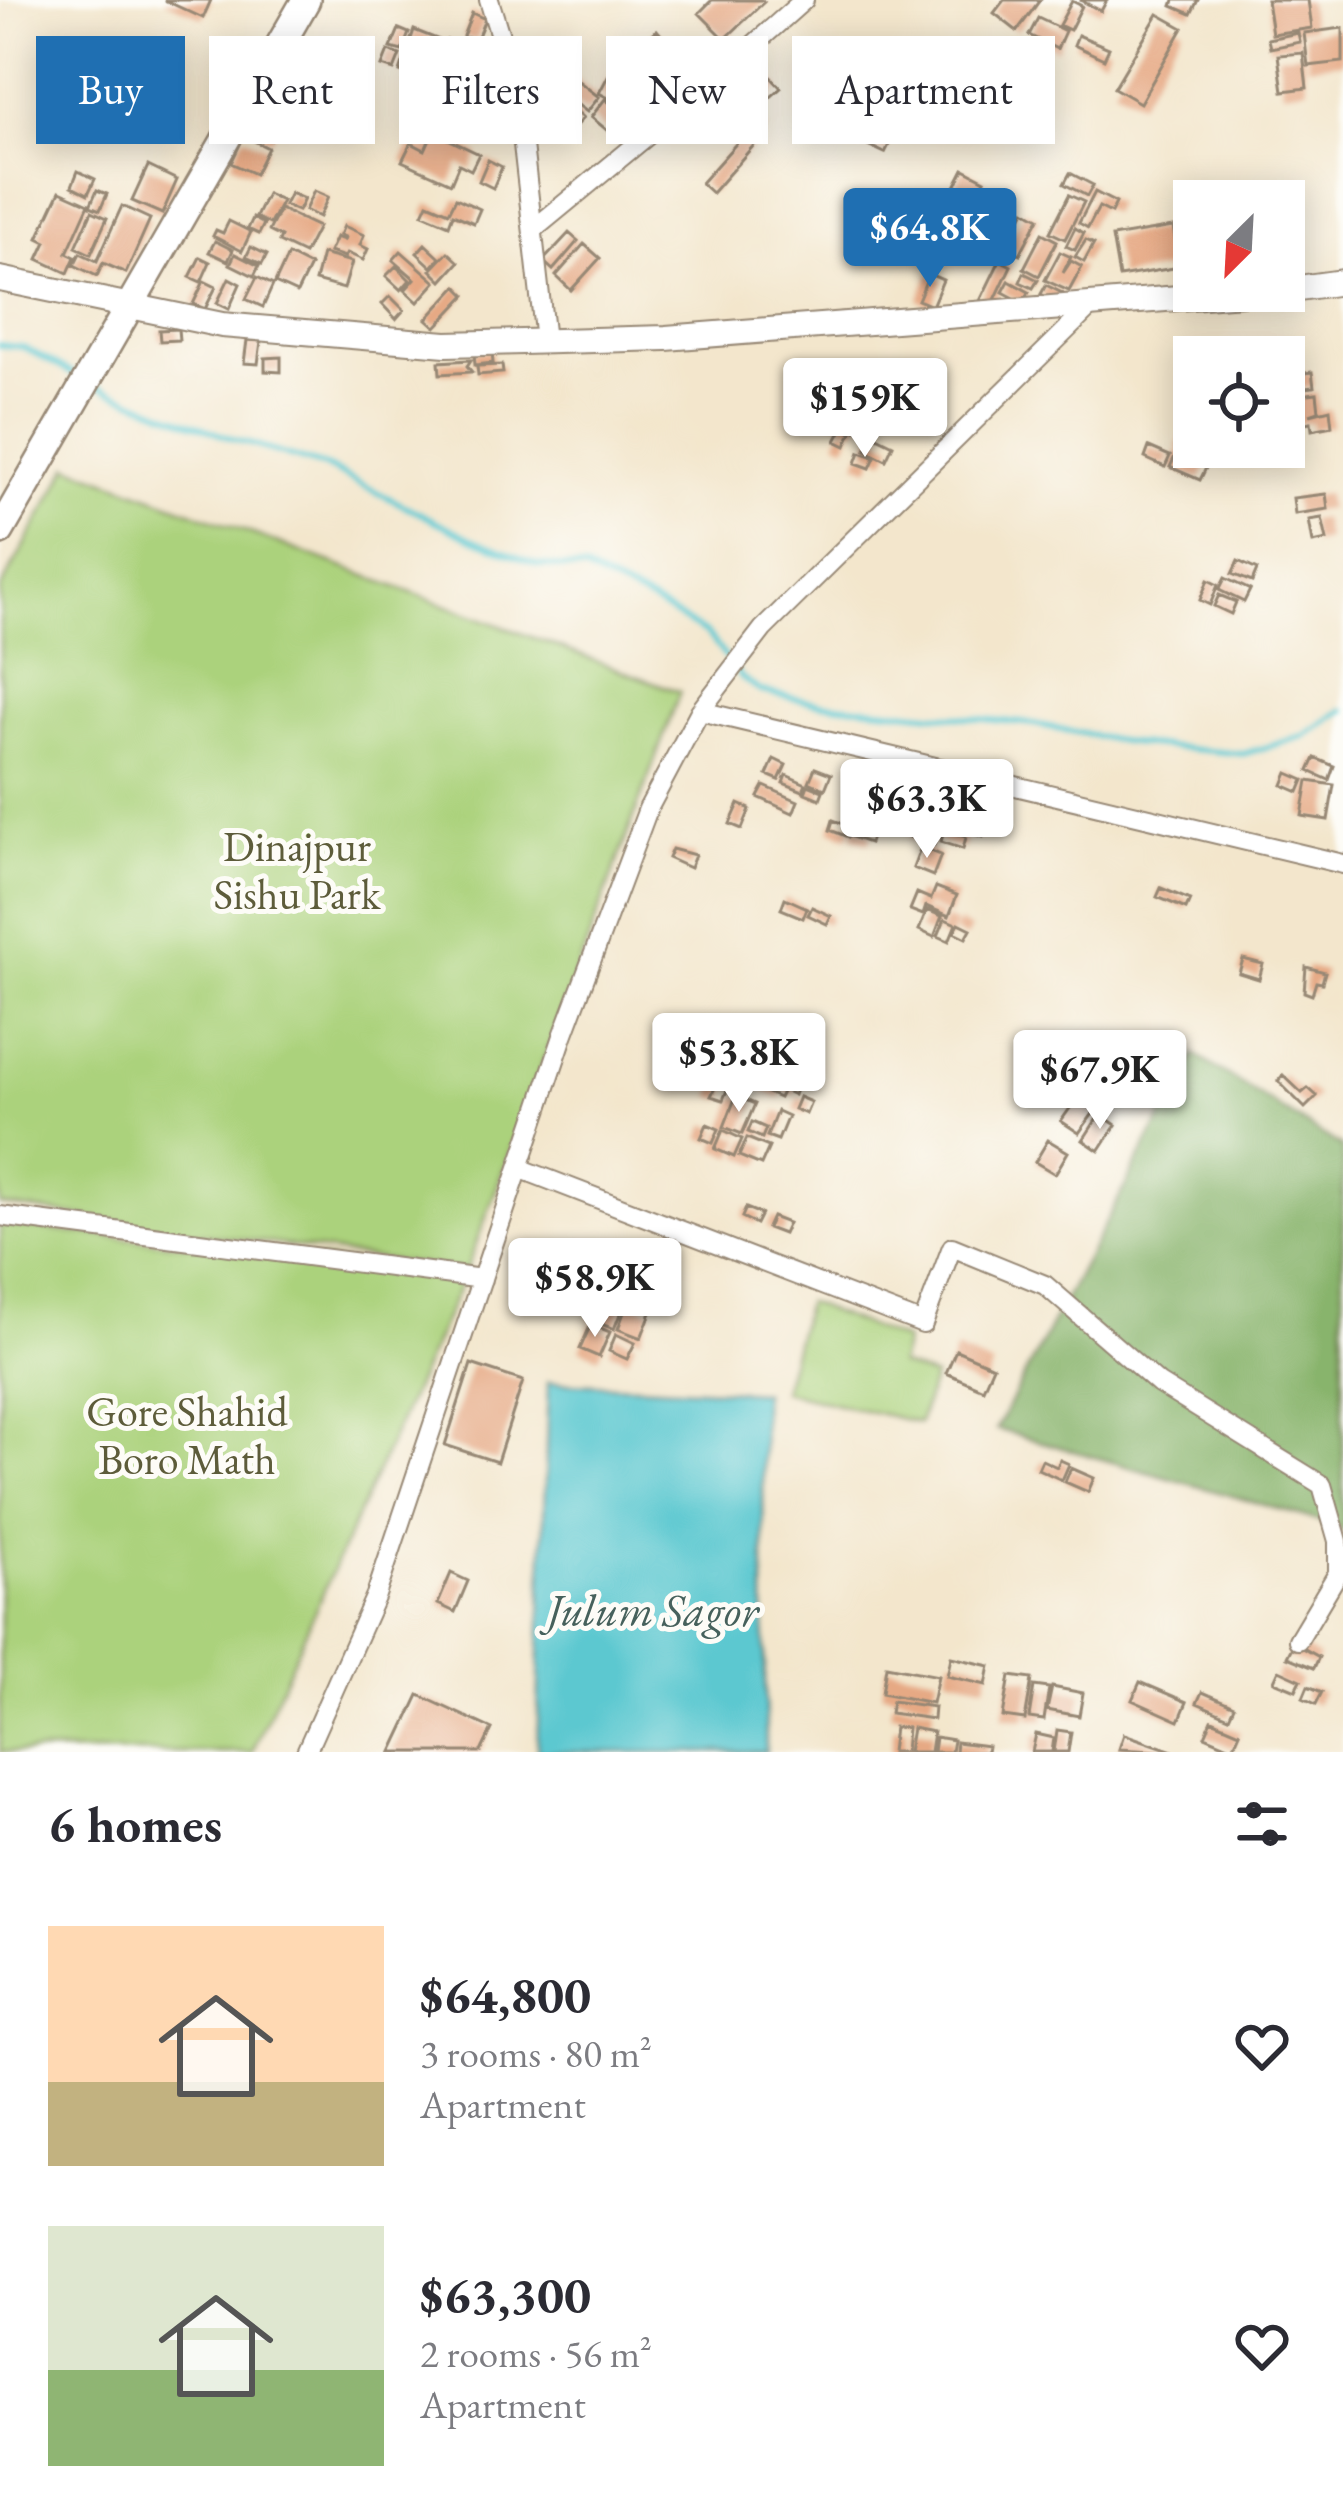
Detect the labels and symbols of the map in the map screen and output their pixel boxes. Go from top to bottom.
north arrow [1173,180,1305,312]
pin: $64.8K [832,188,1028,290]
pin: $159K [781,358,949,460]
pin: $63.3K [829,759,1025,861]
park label: Dinajpur Sishu Park [213,819,382,922]
pin: $53.8K [641,1013,837,1115]
pin: $67.9K [1002,1030,1198,1132]
pin: $58.9K [497,1238,693,1340]
park label: Gore Shahid Boro Math [86,1384,288,1487]
water label: Julum Sagor [539,1581,760,1639]

